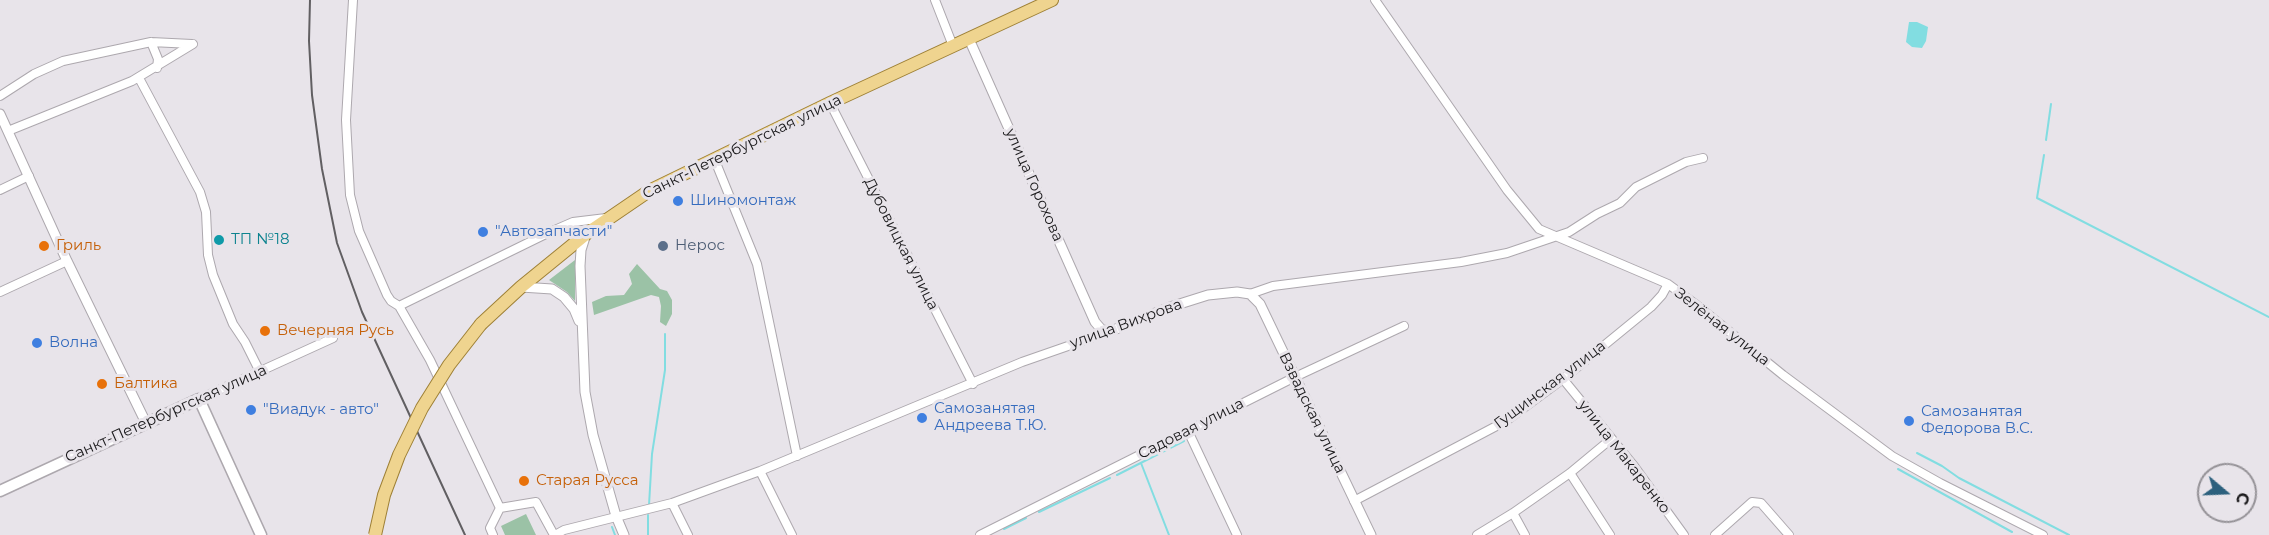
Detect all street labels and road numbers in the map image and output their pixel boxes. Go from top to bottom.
street label: Санкт-Петербургская улица [640,91,844,203]
street label: улица Горохова [1001,126,1067,244]
street label: Дубовицкая улица [860,175,942,313]
street label: Зелёная улица [1671,284,1773,370]
street label: улица Вихрова [1068,295,1184,353]
street label: Гущинская улица [1491,337,1609,433]
street label: Взвадская улица [1275,350,1349,476]
street label: Санкт-Петербургская улица [62,361,270,467]
street label: Садовая улица [1135,395,1247,463]
street label: улица Макаренко [1574,397,1674,517]

